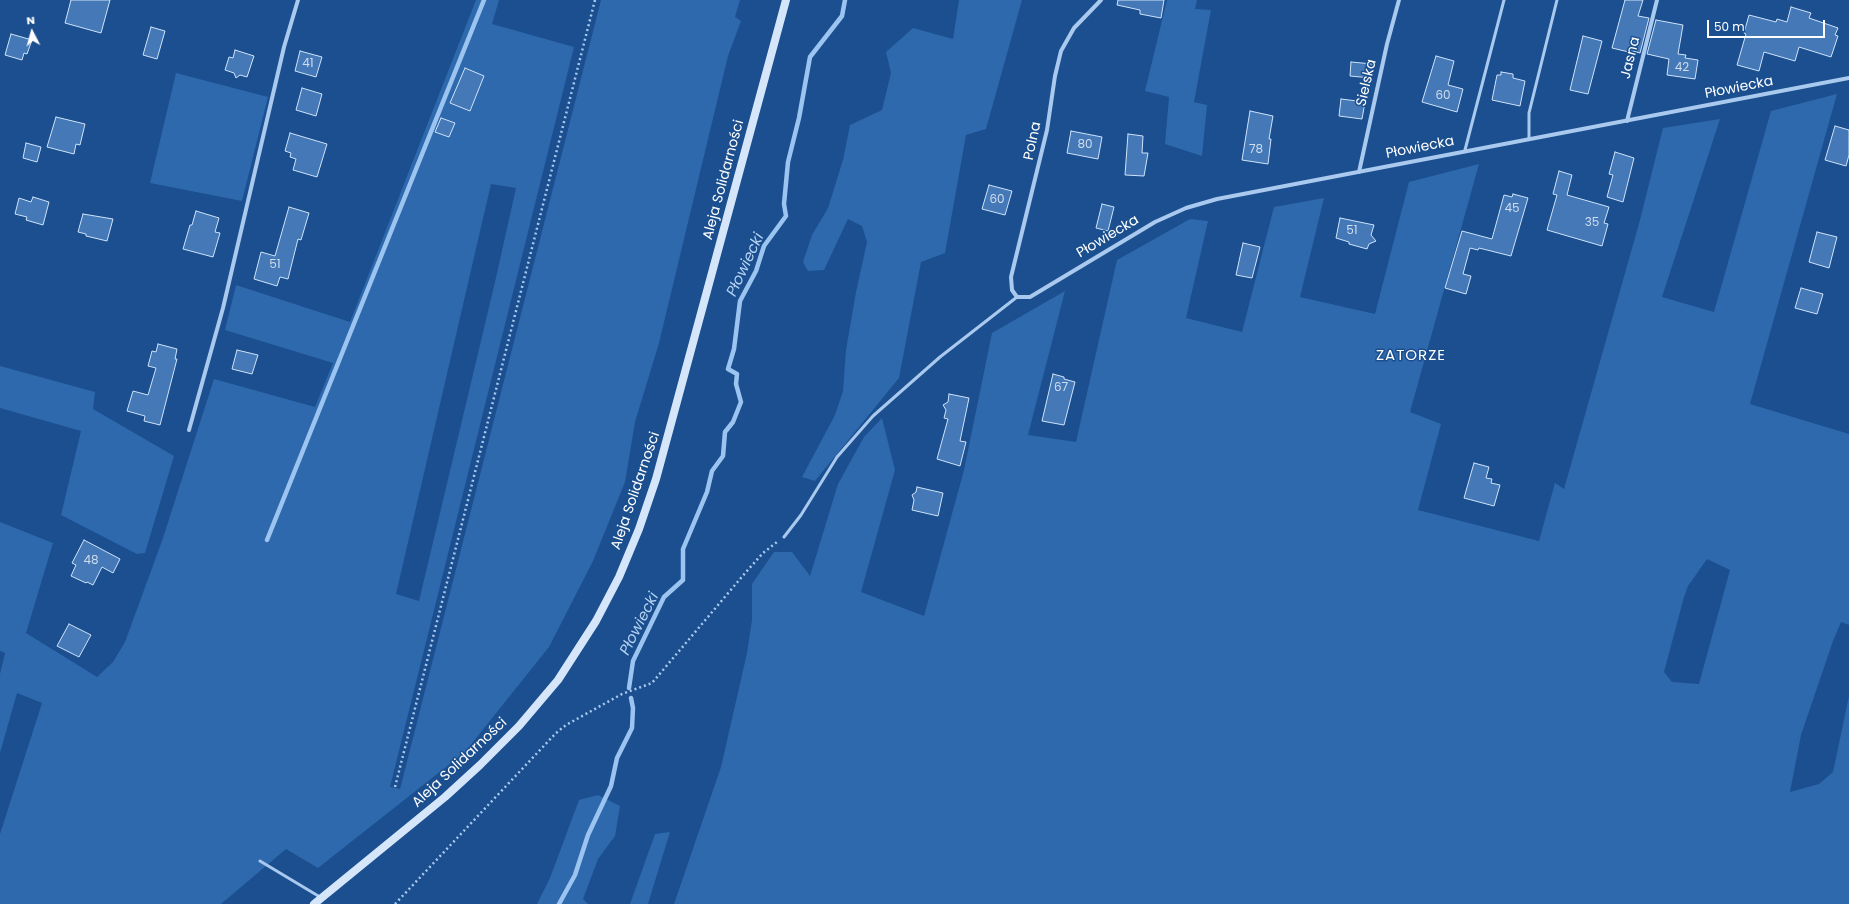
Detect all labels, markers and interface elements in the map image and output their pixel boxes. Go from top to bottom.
north arrow [12,12,52,52]
text: N [26,12,36,28]
scale bar [1709,12,1827,38]
text: 50 m [1714,18,1745,35]
street label: Jasna [1618,35,1644,81]
house number: 41 [302,57,314,71]
street label: Sielska [1353,58,1381,108]
house number: 42 [1675,61,1689,75]
street label: Płowiecka [1703,73,1775,103]
house number: 60 [1435,89,1451,103]
street label: Aleja Solidarności [700,118,748,242]
street label: Polna [1021,120,1045,162]
street label: Płowiecka [1384,133,1456,163]
house number: 80 [1077,138,1093,152]
house number: 78 [1249,143,1263,157]
house number: 60 [989,193,1005,207]
house number: 45 [1504,202,1520,216]
street label: Płowiecka [1074,212,1142,262]
house number: 35 [1585,216,1599,230]
house number: 51 [1346,224,1358,238]
water label: Płowiecki [724,230,768,300]
house number: 51 [269,258,281,272]
district label: ZATORZE [1376,347,1446,365]
house number: 67 [1054,381,1068,395]
street label: Aleja Solidarności [608,430,664,552]
house number: 48 [83,554,99,568]
water label: Płowiecki [617,590,663,658]
street label: Aleja Solidarności [409,715,511,811]

